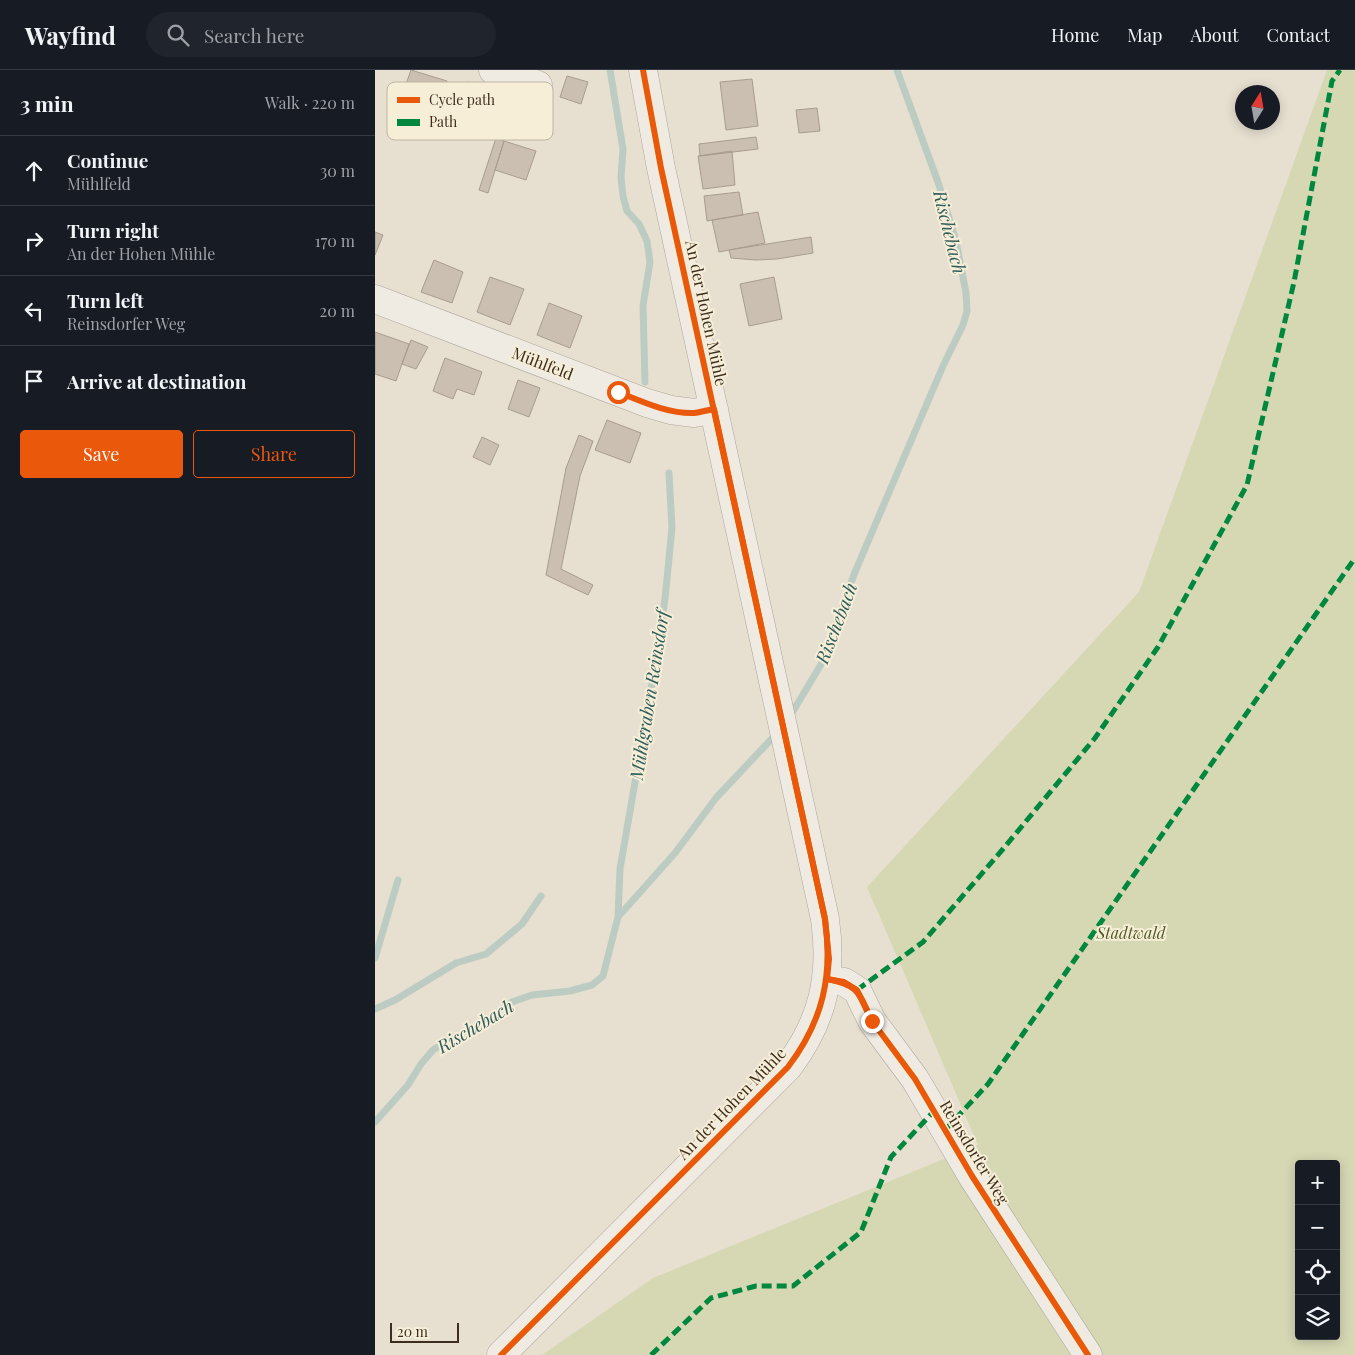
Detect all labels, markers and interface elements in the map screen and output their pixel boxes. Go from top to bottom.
search box [146,12,496,57]
text: Wayfind [25,19,116,51]
icon: search [164,21,192,49]
text: Search here [204,22,304,48]
text: Home [1051,23,1099,47]
text: Map [1127,23,1162,47]
text: About [1190,23,1239,47]
text: Contact [1267,23,1330,47]
legend [387,82,553,140]
north arrow [1235,85,1280,130]
text: 3 min [20,89,74,117]
text: Cycle path [429,90,496,109]
text: Walk · 220 m [265,92,355,113]
text: Path [429,112,458,131]
text: Continue [67,147,148,173]
icon: ahead [20,157,48,185]
text: 30 m [320,160,355,181]
text: Mühlfeld [67,173,131,194]
water label: Rischebach [928,187,972,276]
text: Turn right [67,217,159,243]
icon: right [20,227,48,255]
text: 170 m [315,230,355,251]
street label: An der Hohen Mühle [681,237,733,388]
text: An der Hohen Mühle [67,243,215,264]
text: Turn left [67,287,144,313]
icon: left [20,297,48,325]
text: 20 m [320,300,355,321]
text: Reinsdorfer Weg [67,313,185,334]
street label: Mühlfeld [509,342,577,384]
icon: arrive [20,367,48,395]
text: Arrive at destination [67,368,247,394]
route start [607,381,630,404]
button: Save [20,430,183,478]
button: Share [193,430,355,478]
water label: Rischebach [809,579,862,668]
water label: Mühlgraben Reinsdorf [624,605,675,782]
park label: Stadtwald [1095,922,1167,943]
water label: Rischebach [431,994,518,1059]
route end [861,1010,884,1033]
street label: An der Hohen Mühle [671,1042,790,1164]
street label: Reinsdorfer Weg [936,1096,1015,1209]
map controls [1295,1160,1340,1340]
button: + [1295,1160,1340,1205]
button: − [1295,1205,1340,1250]
button: locate [1295,1250,1340,1295]
button: layers [1295,1295,1340,1340]
scale bar [390,1320,459,1343]
text: 20 m [397,1322,428,1341]

